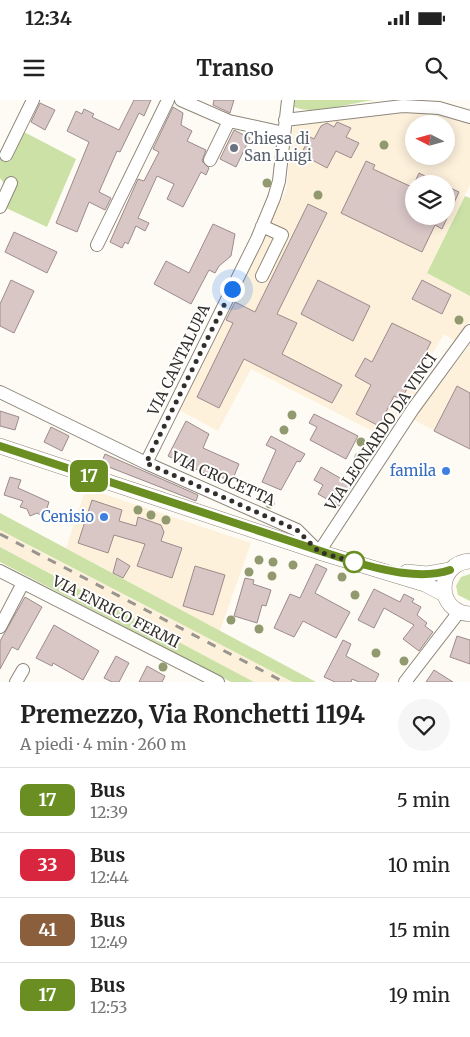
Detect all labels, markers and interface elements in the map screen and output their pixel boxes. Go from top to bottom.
text: 12:34 [25,6,72,30]
icon: menu [20,54,48,82]
text: Transo [196,54,274,82]
icon: search [422,54,450,82]
north arrow [405,115,455,165]
map controls [405,115,455,225]
place label: Chiesa di San Luigi [244,129,312,165]
marker: Chiesa di San Luigi [228,142,240,154]
button: layers [405,175,455,225]
your location [220,277,245,302]
street label: VIA CANTALUPA [143,301,214,420]
street label: VIA LEONARDO DA VINCI [320,349,440,515]
street label: VIA CROCETTA [167,447,279,510]
line badge: 17 [66,460,112,492]
place label: famila [390,461,436,480]
text: 17 [80,464,98,487]
marker: famila [440,465,452,477]
place label: Cenisio [41,507,94,526]
marker: Cenisio [98,511,110,523]
unlabelled marker [343,551,365,573]
street label: VIA ENRICO FERMI [48,571,183,652]
text: Premezzo, Via Ronchetti 1194 [20,699,365,730]
button: heart [398,699,450,751]
text: A piedi · 4 min · 260 m [20,734,186,754]
text: Bus [90,778,125,802]
text: 17 [38,788,57,811]
text: 5 min [397,788,450,812]
text: 12:39 [90,802,128,822]
text: Bus [90,843,125,867]
text: 33 [38,853,57,876]
text: 10 min [388,853,450,877]
text: 12:44 [90,867,129,887]
text: Bus [90,908,125,932]
text: 41 [38,918,57,941]
text: 15 min [389,918,450,942]
text: 12:49 [90,932,128,952]
text: Bus [90,973,125,997]
text: 17 [38,983,57,1006]
text: 19 min [389,983,450,1007]
text: 12:53 [90,997,127,1017]

